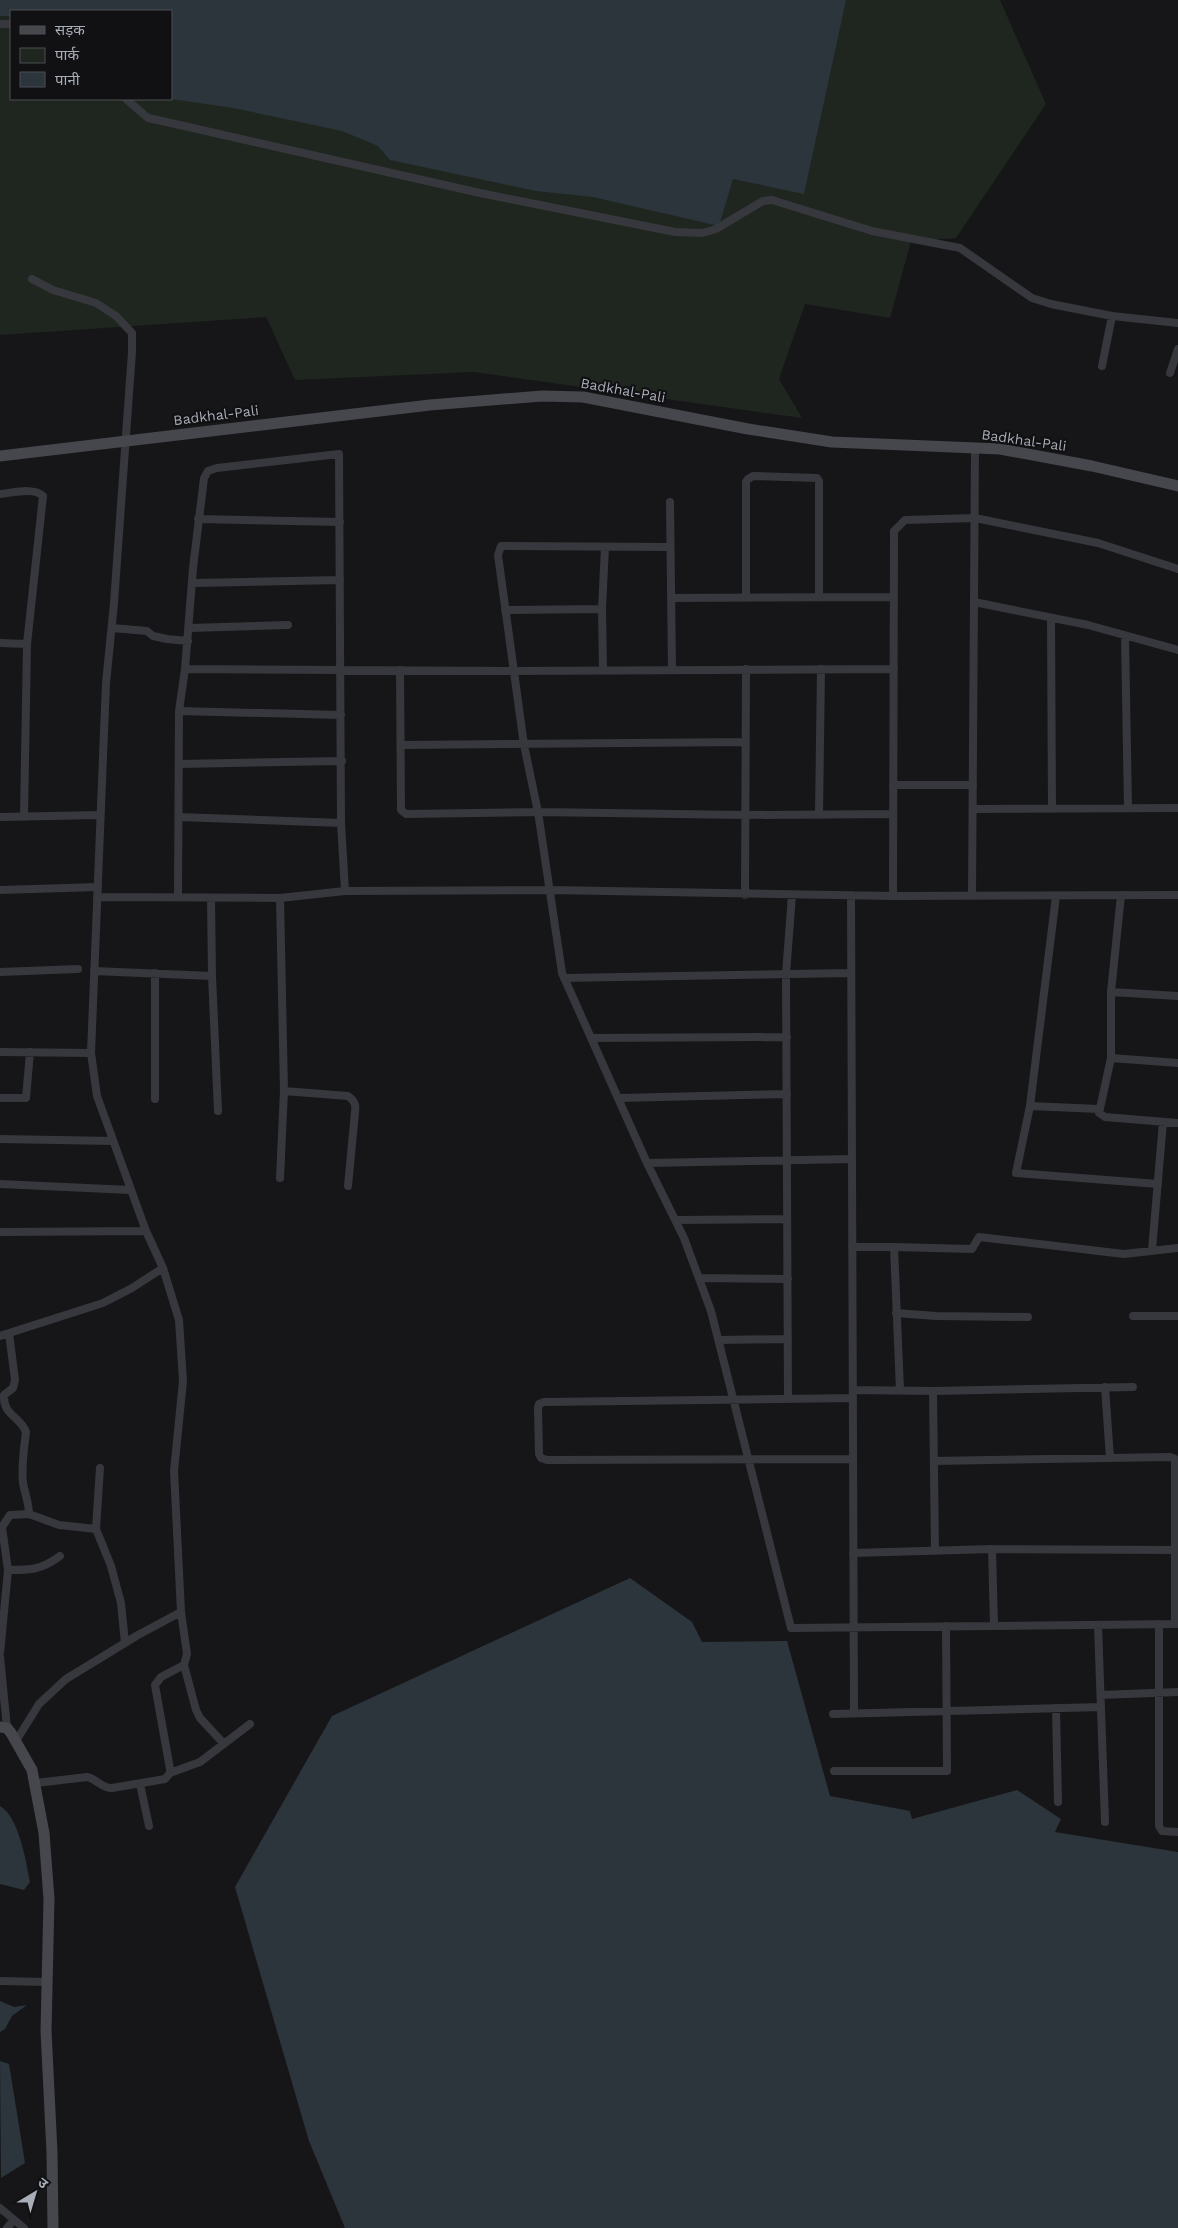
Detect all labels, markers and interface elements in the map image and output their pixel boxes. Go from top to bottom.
legend [10,10,172,100]
text: सड़क [55,21,85,39]
text: पार्क [55,46,79,64]
text: पानी [55,71,81,89]
street label: Badkhal-Pali [579,375,667,405]
street label: Badkhal-Pali [173,402,259,428]
street label: Badkhal-Pali [980,426,1068,454]
north arrow [10,2168,60,2218]
text: उ [35,2174,52,2192]

